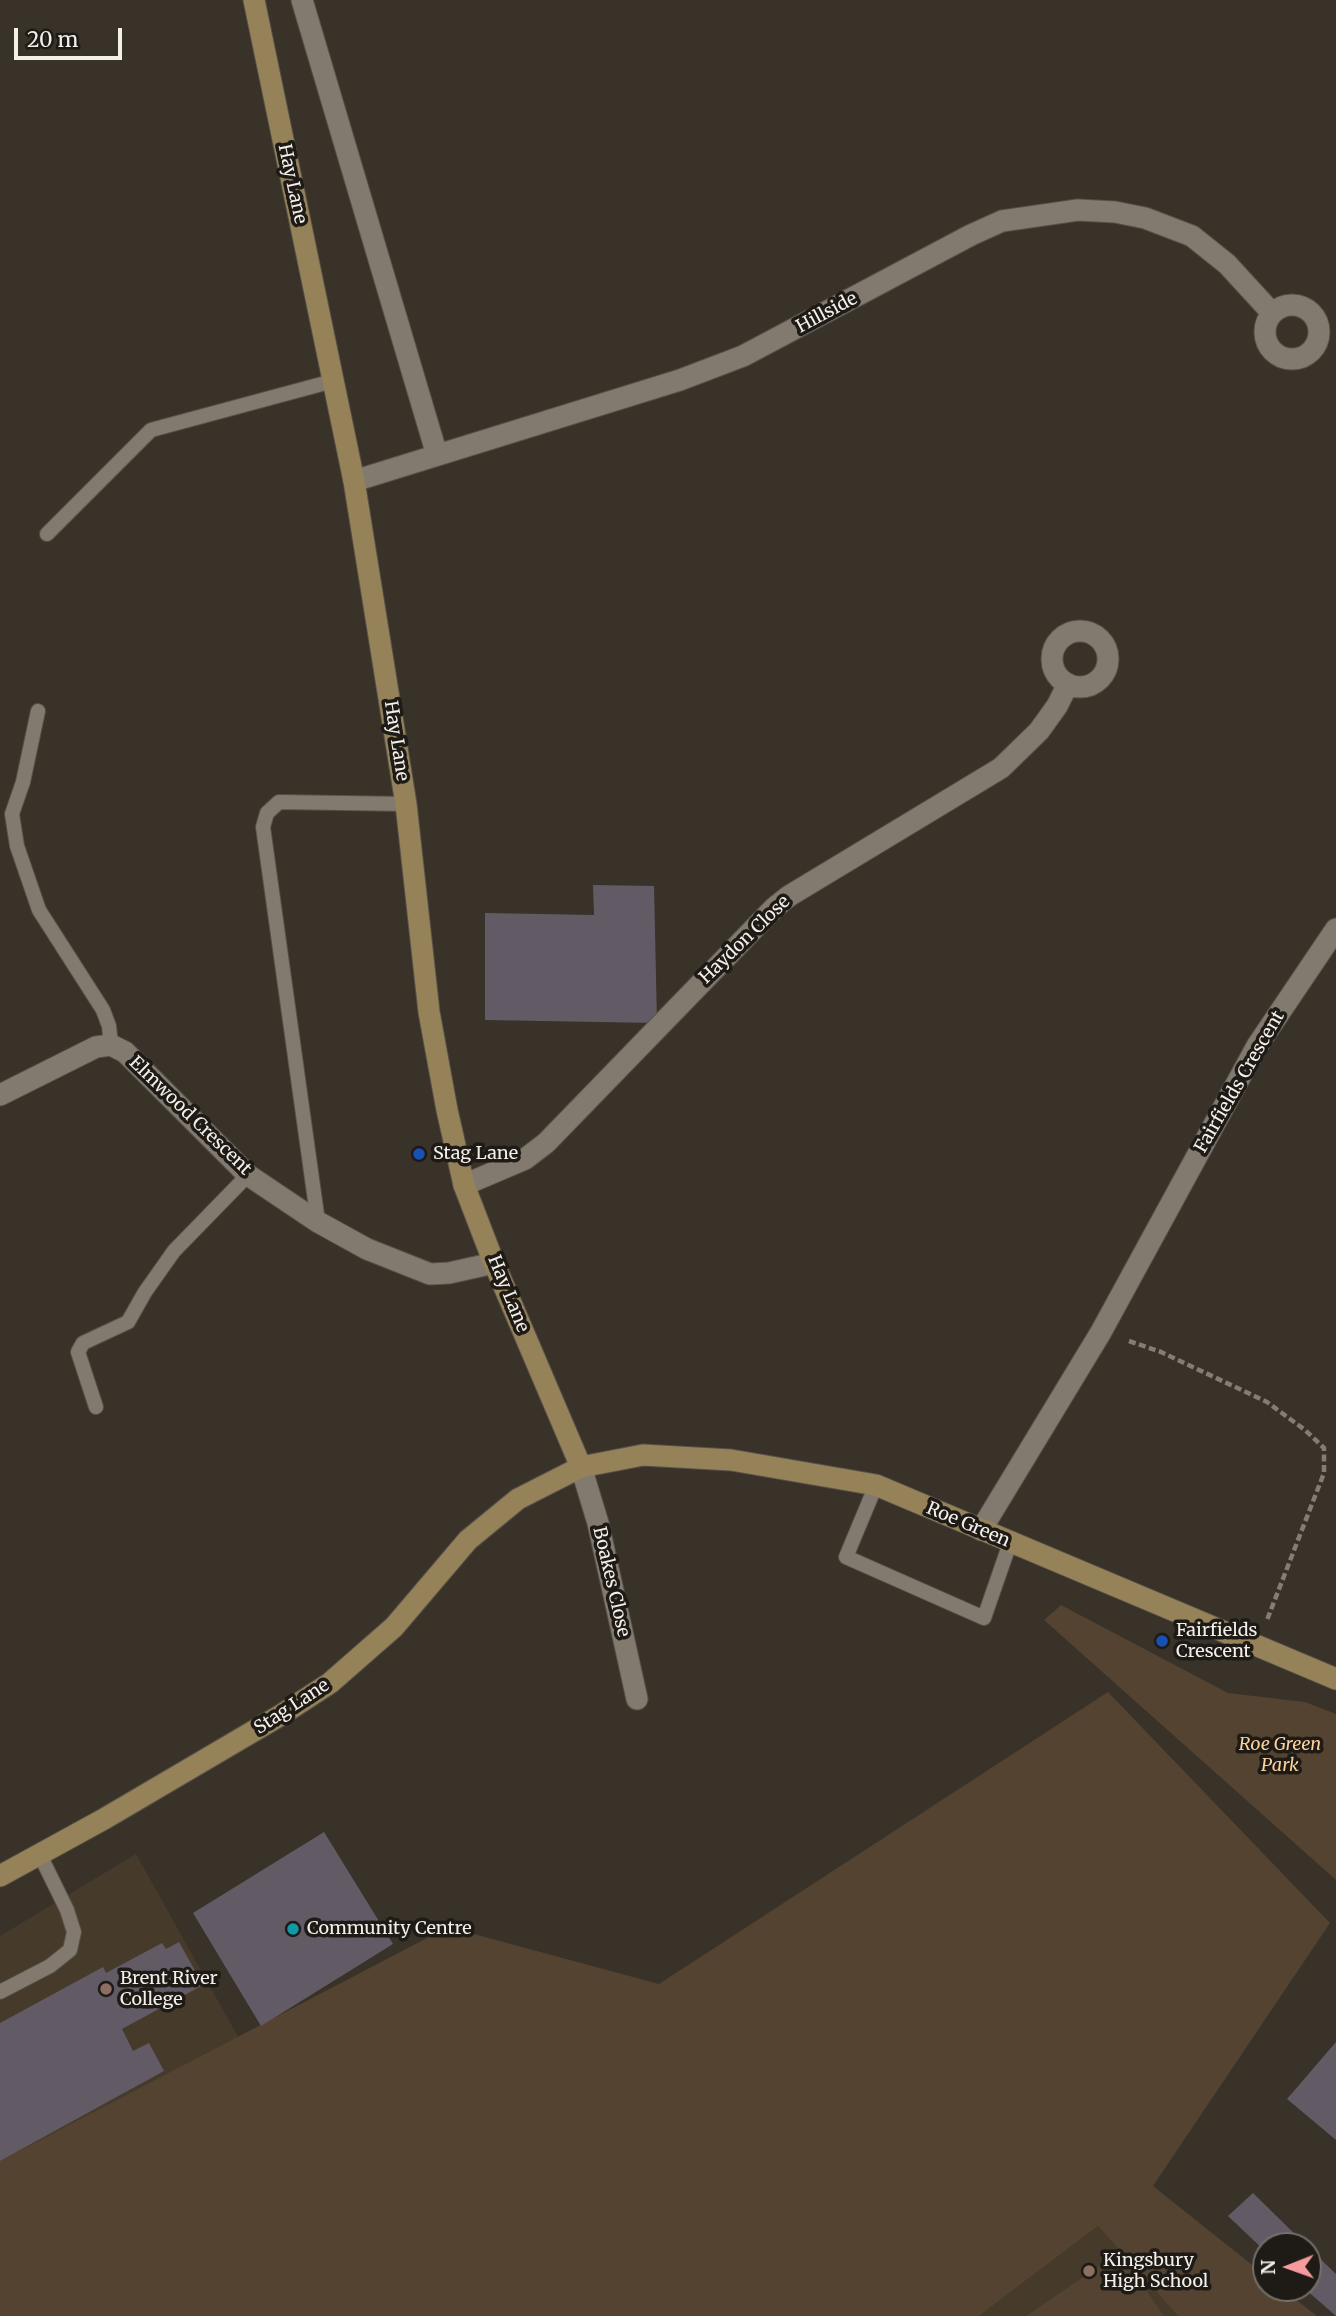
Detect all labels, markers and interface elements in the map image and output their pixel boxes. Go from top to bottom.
scale bar [18,14,126,58]
text: 20 m [27,26,78,53]
street label: Hay Lane [273,142,311,226]
street label: Hillside [793,288,861,338]
street label: Hay Lane [379,699,413,783]
street label: Haydon Close [695,891,795,989]
street label: Fairfields Crescent [1191,1007,1289,1157]
street label: Elmwood Crescent [124,1052,256,1180]
place label: Stag Lane [433,1143,518,1165]
marker: Stag Lane [411,1146,427,1162]
street label: Hay Lane [483,1252,533,1336]
street label: Roe Green [923,1498,1013,1552]
street label: Boakes Close [588,1525,634,1639]
place label: Fairfields Crescent [1176,1620,1257,1662]
marker: Fairfields Crescent [1154,1633,1170,1649]
street label: Stag Lane [250,1675,334,1739]
park label: Roe Green Park [1239,1734,1321,1776]
place label: Community Centre [307,1918,472,1940]
marker: Community Centre [285,1921,301,1937]
place label: Brent River College [120,1968,218,2010]
marker: Brent River College [98,1981,114,1997]
north arrow [1252,2232,1322,2302]
place label: Kingsbury High School [1103,2250,1208,2292]
text: N [1256,2260,1280,2275]
marker: Kingsbury High School [1081,2263,1097,2279]

